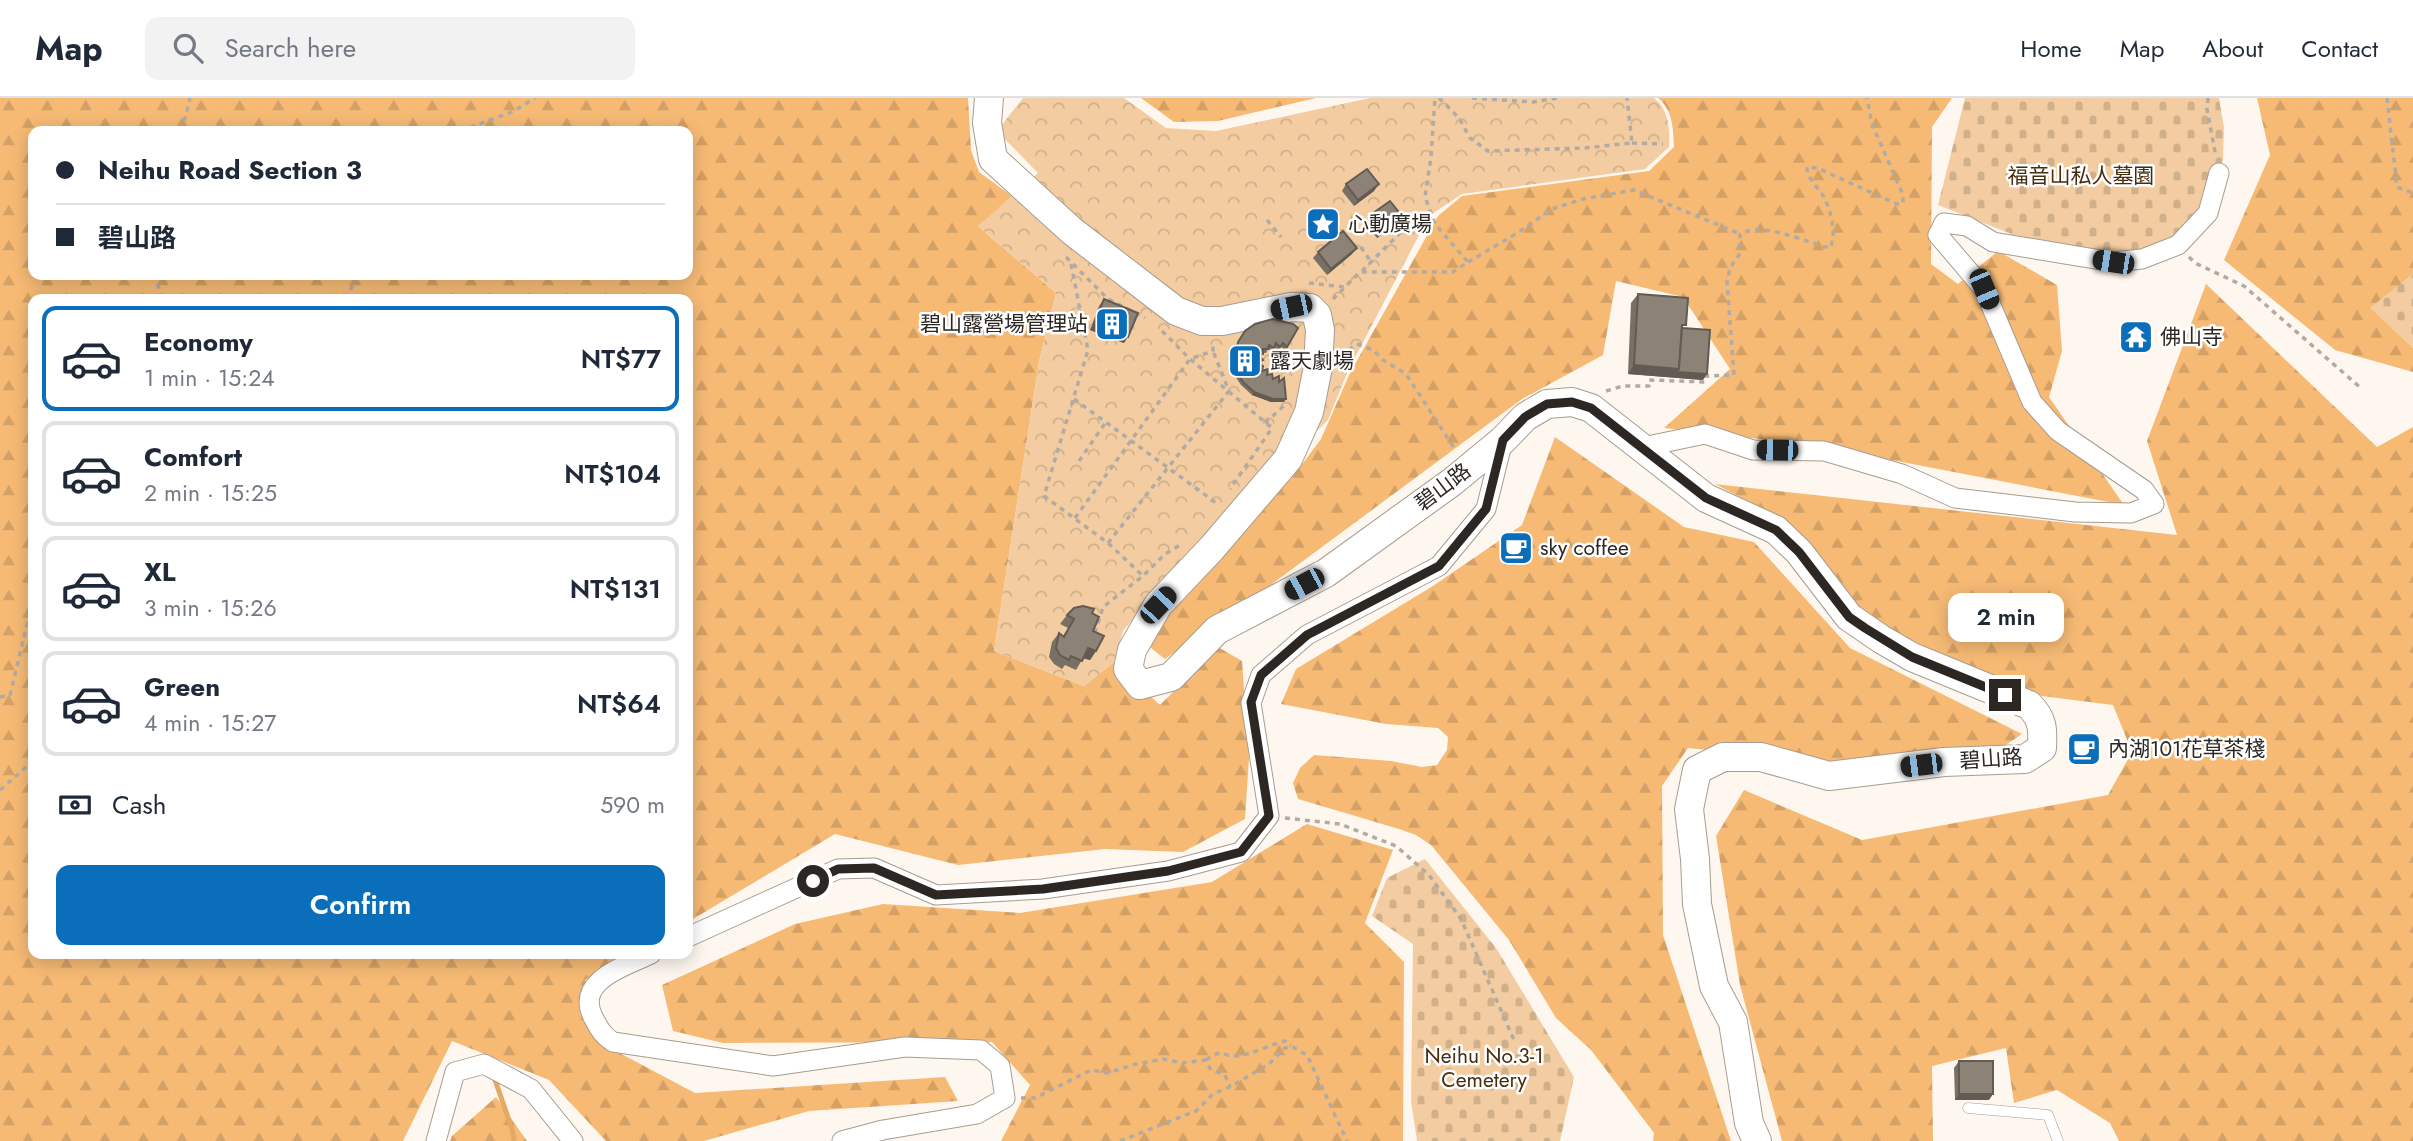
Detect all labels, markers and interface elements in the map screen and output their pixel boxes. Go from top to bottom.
search box [145,17,635,80]
text: Map [35,25,103,72]
icon: search [169,29,207,67]
text: Search here [225,29,356,67]
text: Home [2020,31,2082,66]
text: Map [2120,31,2164,66]
text: About [2202,31,2263,66]
text: Contact [2301,31,2378,66]
text: Neihu Road Section 3 [98,151,362,189]
park label: 福音山私人墓園 [2008,161,2155,191]
place icon: 心動廣場 [1304,205,1342,243]
place label: 心動廣場 [1348,209,1432,239]
text: 碧山路 [98,219,176,257]
car [2091,248,2136,276]
car [1967,266,2002,312]
car [1269,292,1314,322]
building icon: 碧山露營場管理站 [1093,305,1131,343]
place label: 碧山露營場管理站 [920,309,1088,339]
temple icon: 佛山寺 [2117,318,2155,356]
place label: 佛山寺 [2160,322,2223,352]
text: Economy [144,323,253,361]
icon: car [60,327,123,390]
text: NT$77 [581,340,661,378]
building icon: 露天劇場 [1226,342,1264,380]
place label: 露天劇場 [1270,346,1354,376]
text: 1 min · 15:24 [144,361,275,395]
text: Comfort [144,438,242,476]
car [1756,439,1799,461]
icon: car [60,442,123,505]
text: NT$104 [564,455,661,493]
street label: 碧山路 [1409,456,1477,518]
text: 2 min · 15:25 [144,476,277,510]
cafe icon: sky coffee [1497,529,1535,567]
place label: sky coffee [1540,533,1629,563]
text: XL [144,553,176,591]
icon: car [60,557,123,620]
car [1281,565,1328,603]
text: NT$131 [570,570,661,608]
car [1136,582,1181,628]
text: 3 min · 15:26 [144,591,277,625]
callout: 2 min [1947,594,2063,642]
text: 2 min [1976,600,2036,634]
text: Green [144,668,220,706]
icon: car [60,672,123,735]
route end [1989,679,2021,711]
text: NT$64 [577,685,661,723]
text: 4 min · 15:27 [144,706,276,740]
cafe icon: 內湖101花草茶棧 [2065,730,2103,768]
place label: 內湖101花草茶棧 [2108,734,2266,764]
street label: 碧山路 [1959,742,2023,776]
car [1899,752,1944,778]
icon: cash [56,786,94,824]
text: Cash [112,786,166,824]
text: 590 m [600,788,665,822]
button: Confirm [56,865,665,945]
route start [797,865,829,897]
park label: Neihu No.3-1 Cemetery [1424,1041,1544,1095]

